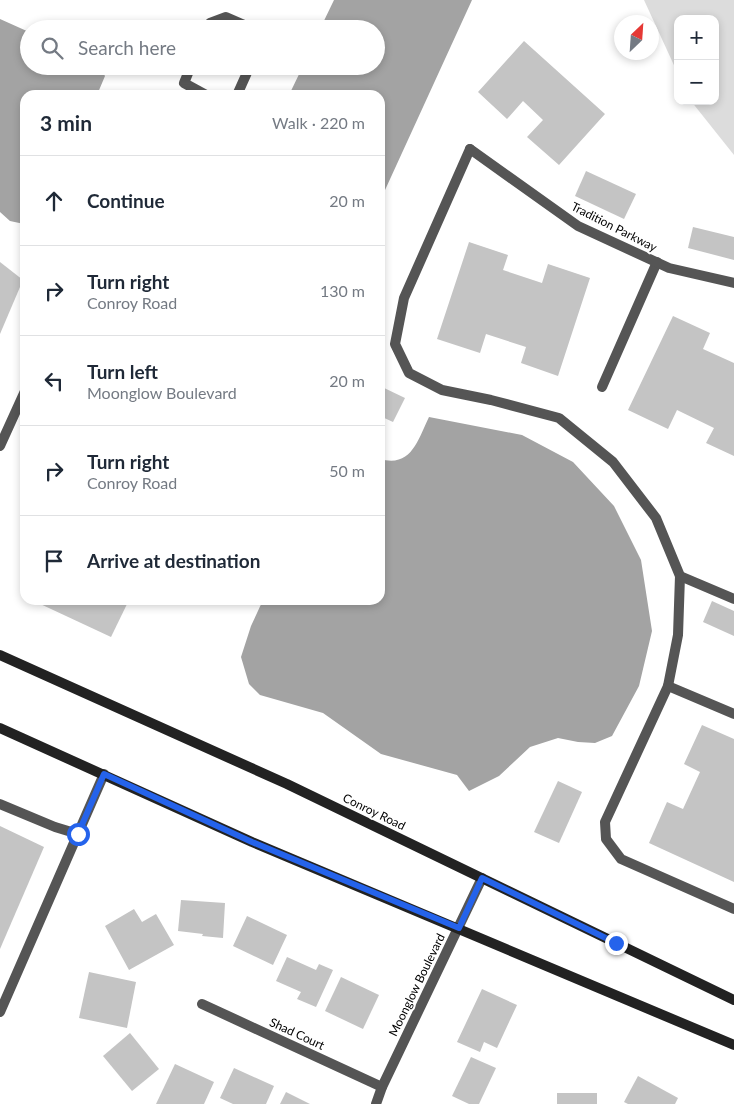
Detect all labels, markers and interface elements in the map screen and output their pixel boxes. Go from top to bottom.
north arrow [614,15,659,60]
map controls [674,15,719,105]
button: + [674,15,719,60]
search box [20,20,385,75]
icon: search [38,34,66,62]
text: Search here [78,36,176,59]
button: − [674,60,719,105]
text: 3 min [40,110,92,135]
text: Walk · 220 m [272,113,365,132]
icon: ahead [40,187,68,215]
text: Continue [87,189,165,212]
text: 20 m [329,191,365,210]
street label: Tradition Parkway [569,198,660,255]
text: Turn right [87,270,169,293]
icon: right [40,277,68,305]
text: 130 m [320,281,365,300]
text: Conroy Road [87,293,177,312]
text: Turn left [87,360,158,383]
icon: left [40,367,68,395]
text: 20 m [329,371,365,390]
text: Moonglow Boulevard [87,383,237,402]
text: Turn right [87,450,169,473]
icon: right [40,457,68,485]
text: 50 m [329,461,365,480]
text: Conroy Road [87,473,177,492]
icon: arrive [40,547,68,575]
text: Arrive at destination [87,549,260,572]
street label: Conroy Road [340,790,408,833]
route start [67,823,90,846]
street label: Moonglow Boulevard [385,931,448,1039]
route end [605,932,628,955]
street label: Shad Court [267,1014,328,1053]

